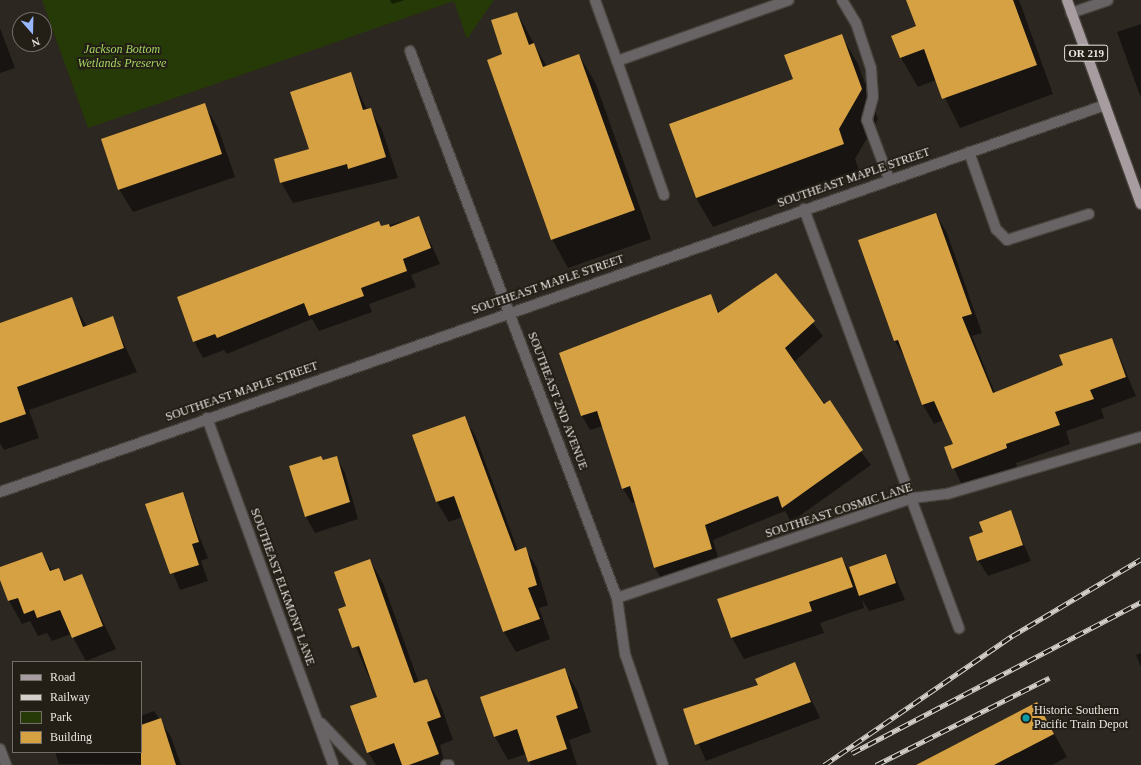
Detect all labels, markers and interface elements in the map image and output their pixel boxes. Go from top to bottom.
north arrow [12,12,52,52]
text: N [30,35,42,49]
park label: Jackson Bottom Wetlands Preserve [78,43,166,71]
road number: OR 219 [1064,44,1108,62]
street label: SOUTHEAST MAPLE STREET [776,145,932,211]
street label: SOUTHEAST MAPLE STREET [470,252,626,318]
street label: SOUTHEAST 2ND AVENUE [524,330,590,472]
street label: SOUTHEAST MAPLE STREET [164,359,320,425]
street label: SOUTHEAST COSMIC LANE [764,480,914,542]
street label: SOUTHEAST ELKMONT LANE [247,506,317,668]
legend [12,661,142,753]
text: Road [50,670,75,684]
text: Railway [50,690,90,704]
place label: Historic Southern Pacific Train Depot [1034,704,1128,732]
text: Park [50,710,72,724]
marker: Historic Southern Pacific Train Depot [1021,713,1031,723]
text: Building [50,730,92,744]

